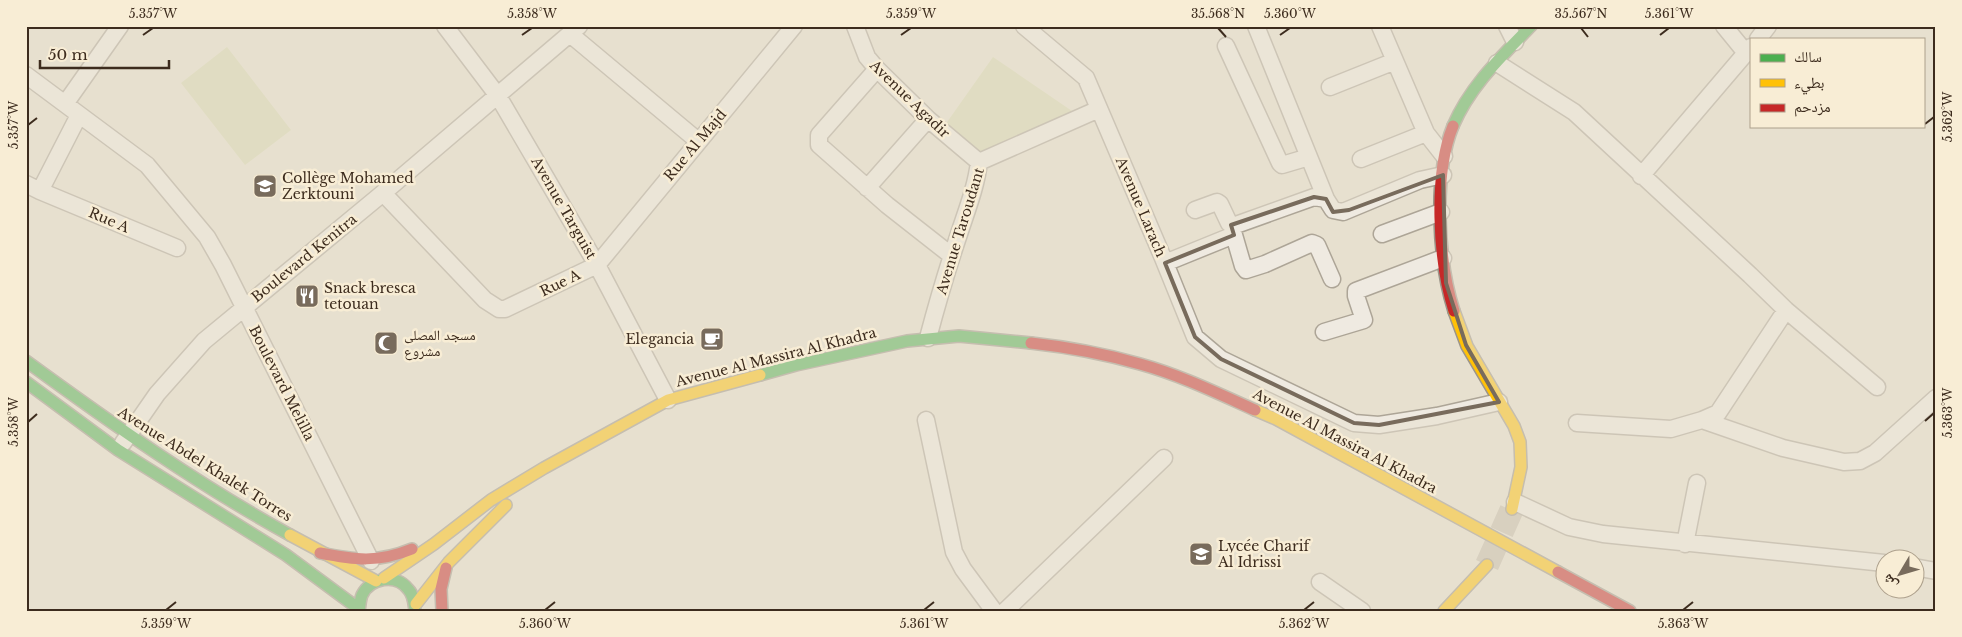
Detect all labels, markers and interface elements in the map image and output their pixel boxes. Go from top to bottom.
text: 5.357°W [129,6,178,21]
text: 5.358°W [507,6,558,21]
text: 5.359°W [886,6,937,21]
text: 35.568°N [1191,6,1245,21]
text: 5.360°W [1264,6,1317,21]
text: 35.567°N [1555,6,1608,21]
text: 5.361°W [1645,6,1694,21]
scale bar [40,38,169,70]
legend [1750,38,1924,128]
text: 50 m [48,45,88,64]
text: سالك [1794,47,1822,66]
street label: Avenue Agadir [865,55,954,142]
text: بطيء [1794,73,1824,95]
text: 5.362°W [1940,91,1955,142]
text: مزدحم [1794,97,1831,117]
text: 5.357°W [6,100,21,149]
street label: Rue Al Majd [660,105,731,184]
street label: Avenue Targuist [527,153,601,263]
street label: Avenue Larach [1111,153,1170,260]
street label: Avenue Taroudant [932,165,988,298]
place label: Collège Mohamed Zerktouni [282,169,414,203]
school or university icon: Collège Mohamed Zerktouni [252,173,278,199]
street label: Rue A [86,203,132,237]
street label: Boulevard Kenitra [248,210,361,306]
street label: Rue A [537,265,583,300]
place label: Snack bresca tetouan [324,279,416,313]
restaurant icon: Snack bresca tetouan [294,283,320,309]
street label: Boulevard Melilla [245,322,319,444]
street label: Avenue Al Massira Al Khadra [673,323,878,391]
place label: مسجد المصلى مشروع [404,326,476,361]
cafe icon: Elegancia [699,326,725,352]
mosque icon: مسجد المصلى مشروع [373,330,399,356]
place label: Elegancia [625,330,694,348]
street label: Avenue Al Massira Al Khadra [1249,384,1440,497]
text: 5.363°W [1940,387,1955,438]
text: 5.358°W [6,396,21,447]
street label: Avenue Abdel Khalek Torres [114,402,295,525]
place label: Lycée Charif Al Idrissi [1217,537,1311,571]
school or university icon: Lycée Charif Al Idrissi [1188,541,1214,567]
north arrow [1874,550,1924,600]
text: ش [1878,570,1901,593]
text: 5.359°W [141,616,192,631]
text: 5.360°W [519,616,572,631]
text: 5.361°W [900,616,949,631]
text: 5.362°W [1279,616,1330,631]
text: 5.363°W [1658,616,1709,631]

